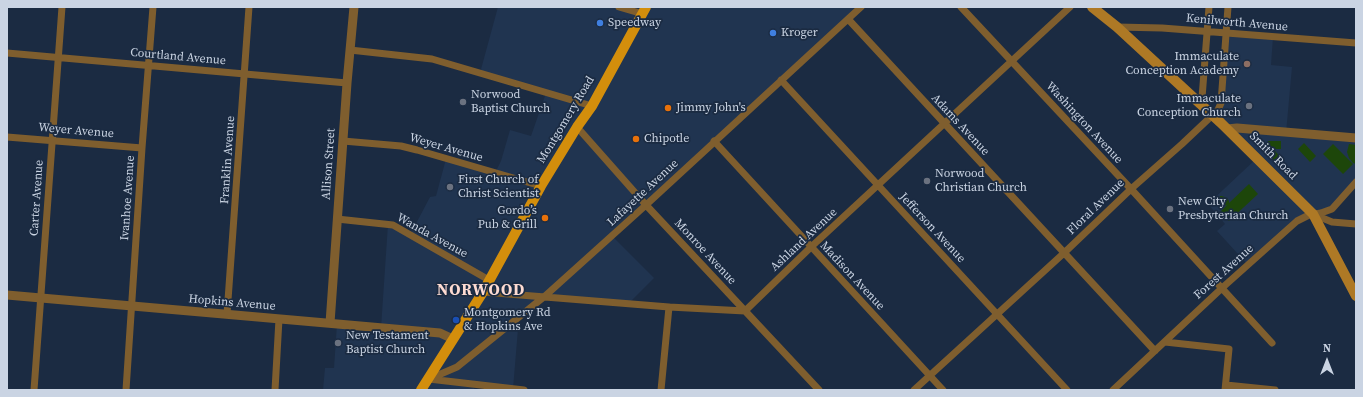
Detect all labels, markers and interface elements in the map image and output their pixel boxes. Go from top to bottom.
street label: Kenilworth Avenue [1185,11,1289,35]
place label: Speedway [608,16,661,30]
marker: Speedway [595,18,605,28]
place label: Kroger [781,26,818,40]
marker: Kroger [768,28,778,38]
street label: Courtland Avenue [130,46,226,68]
place label: Immaculate Conception Academy [1125,50,1239,78]
marker: Immaculate Conception Academy [1242,59,1252,69]
street label: Montgomery Road [534,74,598,166]
street label: Washington Avenue [1043,79,1125,167]
place label: Norwood Baptist Church [471,88,550,116]
street label: Adams Avenue [928,91,992,159]
place label: Immaculate Conception Church [1137,92,1241,120]
marker: Norwood Baptist Church [458,97,468,107]
place label: Jimmy John's [676,101,746,115]
marker: Immaculate Conception Church [1244,101,1254,111]
marker: Jimmy John's [663,103,673,113]
street label: Franklin Avenue [218,116,238,204]
street label: Weyer Avenue [38,121,114,141]
street label: Allison Street [319,128,339,200]
street label: Smith Road [1246,129,1300,183]
street label: Weyer Avenue [407,131,485,165]
place label: Chipotle [644,132,689,146]
marker: Chipotle [631,134,641,144]
street label: Ivanhoe Avenue [118,155,138,241]
street label: Lafayette Avenue [605,156,681,230]
street label: Carter Avenue [27,159,47,237]
place label: Norwood Christian Church [935,167,1027,195]
place label: First Church of Christ Scientist [458,173,539,201]
marker: Norwood Christian Church [922,176,932,186]
street label: Floral Avenue [1064,176,1128,238]
marker: First Church of Christ Scientist [445,182,455,192]
street label: Jefferson Avenue [896,190,968,266]
place label: New City Presbyterian Church [1178,195,1289,223]
place label: Gordo’s Pub & Grill [478,204,537,232]
marker: New City Presbyterian Church [1165,204,1175,214]
street label: Ashland Avenue [768,205,840,275]
street label: Wanda Avenue [394,211,470,261]
marker: Gordo’s Pub & Grill [540,213,550,223]
street label: Monroe Avenue [671,216,739,288]
street label: Madison Avenue [817,239,887,313]
street label: Forest Avenue [1191,241,1257,303]
district label: NORWOOD [437,281,525,301]
street label: Hopkins Avenue [188,292,276,314]
place label: Montgomery Rd & Hopkins Ave [464,306,551,334]
marker: Montgomery Rd & Hopkins Ave [451,315,461,325]
place label: New Testament Baptist Church [346,329,428,357]
marker: New Testament Baptist Church [333,338,343,348]
north arrow [1307,341,1347,381]
text: N [1323,341,1331,356]

